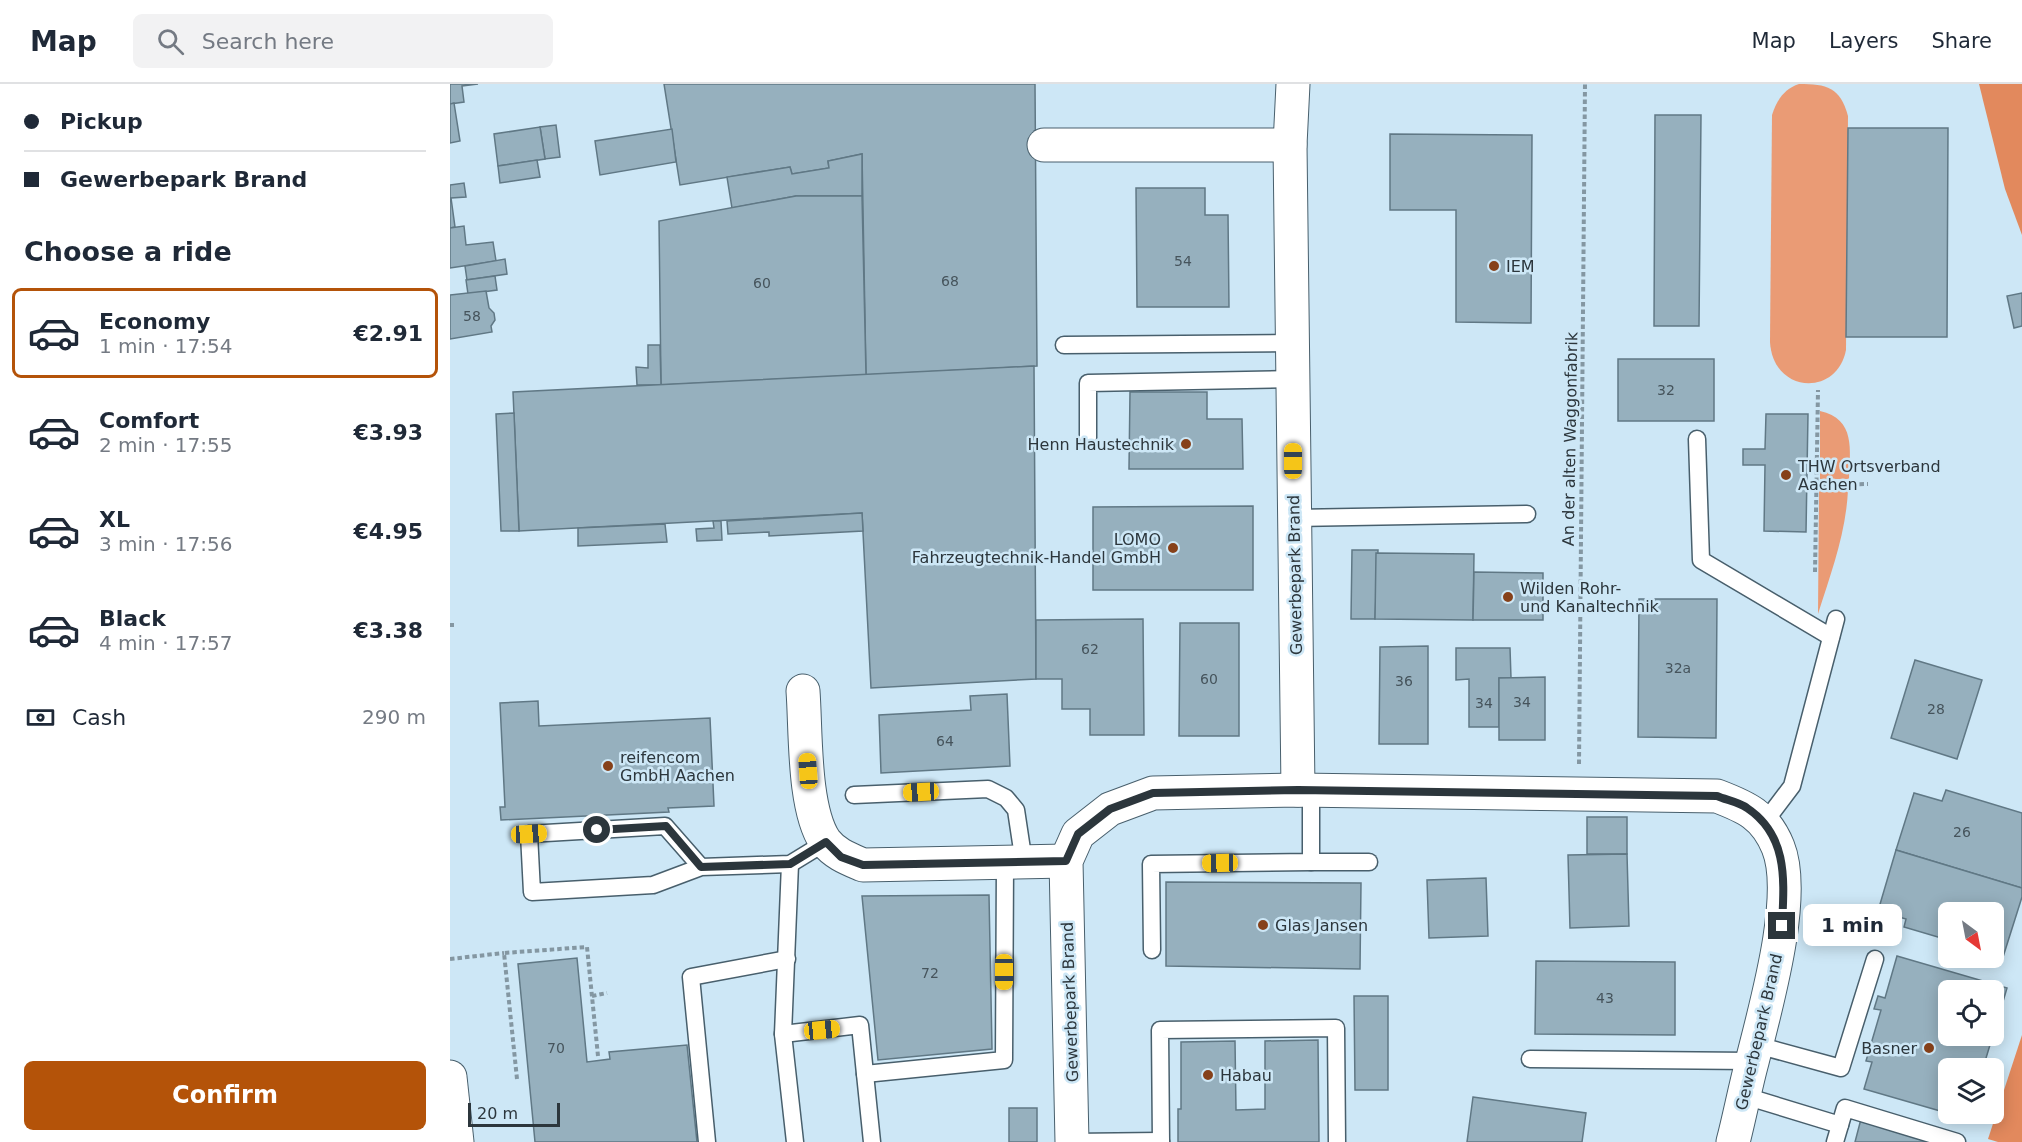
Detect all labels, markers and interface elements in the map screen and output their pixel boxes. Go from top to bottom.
search box [133,14,553,68]
text: Map [30,25,97,58]
icon: search [154,25,187,58]
text: Search here [202,29,334,54]
text: Map [1752,29,1796,53]
text: Layers [1829,29,1898,53]
text: Share [1931,29,1992,53]
text: Pickup [60,109,143,134]
text: Gewerbepark Brand [60,167,307,192]
text: Choose a ride [24,236,232,267]
house number: 54 [1174,253,1192,269]
place label: IEM [1506,257,1535,276]
marker: IEM [1487,259,1501,273]
house number: 68 [941,273,959,289]
house number: 60 [753,275,771,291]
icon: car [27,306,81,360]
house number: 58 [463,308,481,324]
text: Economy [99,309,210,334]
text: €2.91 [353,321,423,346]
street label: An der alten Waggonfabrik [1559,331,1581,546]
text: 1 min · 17:54 [99,334,233,358]
house number: 32 [1657,382,1675,398]
icon: car [27,405,81,459]
text: Comfort [99,408,199,433]
text: €3.93 [353,420,423,445]
text: 2 min · 17:55 [99,433,233,457]
place label: Henn Haustechnik [1028,435,1175,454]
marker: Henn Haustechnik [1179,437,1193,451]
car [1284,443,1302,479]
place label: THW Ortsverband Aachen [1797,457,1941,494]
marker: THW Ortsverband Aachen [1779,468,1793,482]
street label: Gewerbepark Brand [1284,495,1306,655]
icon: car [27,504,81,558]
text: XL [99,507,130,532]
text: €4.95 [353,519,423,544]
place label: LOMO Fahrzeugtechnik-Handel GmbH [912,530,1161,567]
text: 3 min · 17:56 [99,532,233,556]
marker: LOMO Fahrzeugtechnik-Handel GmbH [1166,541,1180,555]
place label: Wilden Rohr- und Kanaltechnik [1520,579,1660,616]
marker: Wilden Rohr- und Kanaltechnik [1501,590,1515,604]
icon: car [27,603,81,657]
text: Black [99,606,166,631]
text: €3.38 [353,618,423,643]
text: 4 min · 17:57 [99,631,233,655]
house number: 62 [1081,641,1099,657]
house number: 32a [1665,660,1691,676]
house number: 60 [1200,671,1218,687]
house number: 36 [1395,673,1413,689]
house number: 34 [1513,694,1531,710]
house number: 34 [1475,695,1493,711]
icon: cash [24,701,57,734]
house number: 28 [1927,701,1945,717]
text: Cash [72,705,126,730]
text: 290 m [362,705,426,729]
house number: 64 [936,733,954,749]
place label: reifencom GmbH Aachen [620,748,735,785]
car [798,752,818,790]
marker: reifencom GmbH Aachen [601,759,615,773]
car [903,782,939,802]
route start [583,816,610,843]
car [511,824,547,844]
house number: 26 [1953,824,1971,840]
car [1202,854,1238,872]
north arrow [1938,902,2004,968]
map controls [1938,902,2004,1124]
callout: 1 min [1803,905,1902,947]
route end [1768,912,1795,939]
text: 1 min [1821,913,1884,937]
place label: Glas Jansen [1275,916,1368,935]
marker: Glas Jansen [1256,918,1270,932]
street label: Gewerbepark Brand [1058,922,1082,1082]
street label: Gewerbepark Brand [1732,952,1786,1112]
car [995,954,1013,990]
house number: 72 [921,965,939,981]
button: locate [1938,980,2004,1046]
house number: 43 [1596,990,1614,1006]
car [803,1019,841,1041]
place label: Basner [1861,1039,1917,1058]
house number: 70 [547,1040,565,1056]
marker: Basner [1922,1041,1936,1055]
button: layers [1938,1058,2004,1124]
button: Confirm [24,1061,426,1130]
place label: Habau [1220,1066,1272,1085]
marker: Habau [1201,1068,1215,1082]
scale bar [468,1100,560,1128]
text: 20 m [477,1104,518,1123]

